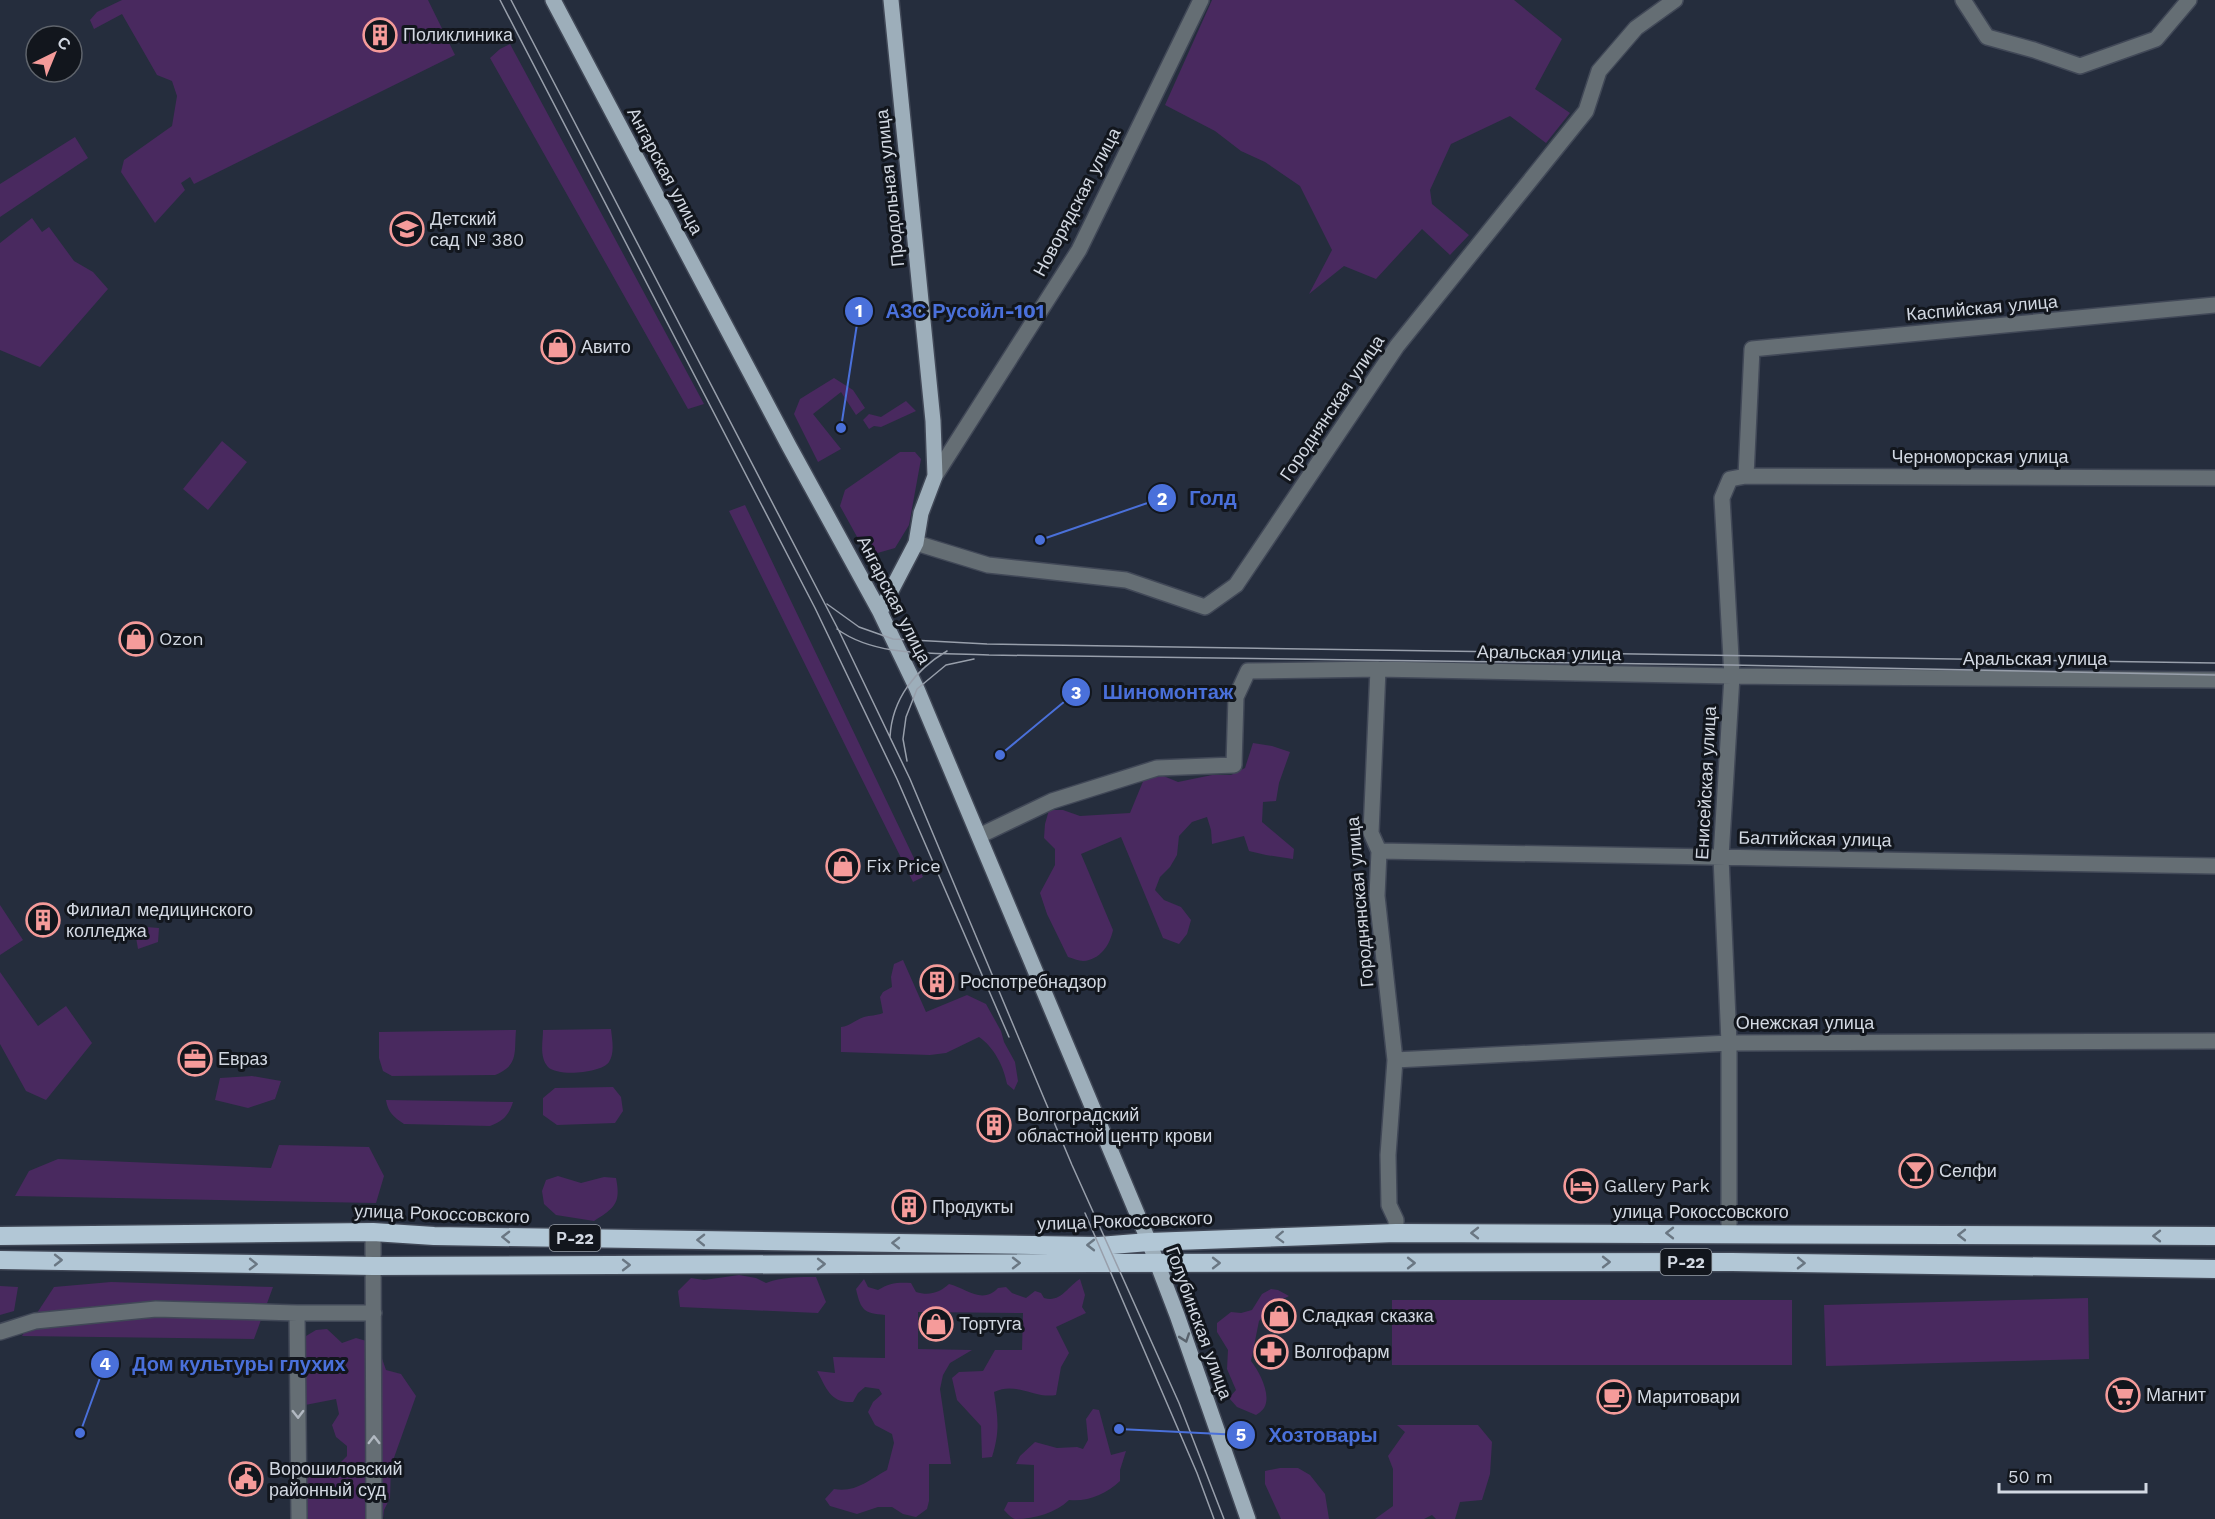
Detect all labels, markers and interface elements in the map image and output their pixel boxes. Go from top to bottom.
building icon: Поликлиника [362,17,398,53]
north arrow [24,24,84,84]
place label: Поликлиника [403,24,514,45]
text: С [53,33,75,55]
street label: Ангарская улица [623,104,708,239]
street label: Продольная улица [871,107,908,268]
street label: Новорядская улица [1029,123,1125,280]
place label: Детский сад № 380 [430,208,524,250]
school or university icon: Детский сад № 380 [389,211,425,247]
street label: Каспийская улица [1905,290,2060,325]
callout: АЗС Русойл-101 [844,292,1056,330]
text: АЗС Русойл-101 [886,299,1044,323]
text: 1 [855,300,863,321]
shop icon: Авито [540,329,576,365]
street label: Городнянская улица [1275,330,1389,484]
place label: Авито [581,336,631,357]
street label: Черноморская улица [1891,446,2069,467]
callout: Голд [1147,479,1249,517]
text: Голд [1189,486,1237,510]
text: 2 [1157,488,1167,509]
street label: Ангарская улица [853,532,936,668]
shop icon: Ozon [118,621,154,657]
place label: Ozon [159,628,204,649]
street label: Аральская улица [1477,641,1622,664]
street label: Аральская улица [1963,648,2108,669]
callout: Шиномонтаж [1061,673,1245,711]
text: Шиномонтаж [1103,680,1234,704]
text: 3 [1071,682,1081,703]
street label: Енисейская улица [1691,705,1720,860]
street label: Городнянская улица [1342,815,1377,988]
street label: Балтийская улица [1738,827,1893,850]
shop icon: Fix Price [825,848,861,884]
place label: Fix Price [866,855,941,876]
place label: Филиал медицинского колледжа [66,899,253,941]
building icon: Филиал медицинского колледжа [25,902,61,938]
building icon: Роспотребнадзор [919,964,955,1000]
place label: Роспотребнадзор [960,971,1107,992]
street label: Онежская улица [1736,1012,1875,1033]
office icon: Евраз [177,1041,213,1077]
place label: Евраз [218,1048,268,1069]
place label: Волгоградский областной центр крови [1017,1104,1212,1146]
building icon: Волгоградский областной центр крови [976,1107,1012,1143]
bar icon: Селфи [1898,1153,1934,1189]
place label: Селфи [1939,1160,1997,1181]
hotel icon: Gallery Park [1563,1168,1599,1204]
place label: Gallery Park [1604,1175,1710,1196]
building icon: Продукты [891,1189,927,1225]
place label: Продукты [932,1196,1013,1217]
street label: улица Рокоссовского [354,1200,530,1227]
street label: улица Рокоссовского [1613,1201,1789,1222]
street label: улица Рокоссовского [1037,1207,1213,1234]
road number: Р-22 [550,1225,600,1251]
one-way arrow [1471,1227,1480,1239]
one-way arrow [1666,1227,1675,1239]
one-way arrow [1957,1228,1966,1241]
one-way arrow [2152,1230,2161,1242]
one-way arrow [501,1231,510,1243]
one-way arrow [1276,1231,1285,1243]
one-way arrow [696,1234,705,1246]
one-way arrow [891,1236,900,1249]
one-way arrow [1086,1239,1095,1251]
street label: Голубинская улица [1162,1244,1237,1403]
road number: Р-22 [1660,1249,1712,1275]
one-way arrow [54,1254,63,1266]
one-way arrow [1602,1256,1611,1269]
one-way arrow [1012,1257,1021,1269]
one-way arrow [1212,1257,1221,1269]
one-way arrow [1407,1257,1416,1269]
one-way arrow [1797,1257,1806,1269]
one-way arrow [249,1258,258,1270]
one-way arrow [817,1258,826,1270]
one-way arrow [622,1259,631,1271]
shop icon: Сладкая сказка [1261,1298,1297,1334]
place label: Сладкая сказка [1302,1305,1435,1326]
shop icon: Тортуга [918,1306,954,1342]
place label: Тортуга [959,1313,1023,1334]
one-way arrow [1178,1332,1190,1343]
pharmacy icon: Волгофарм [1253,1334,1289,1370]
place label: Волгофарм [1294,1341,1390,1362]
callout: Дом культуры глухих [90,1345,358,1383]
text: Дом культуры глухих [132,1352,346,1376]
text: 4 [99,1353,111,1374]
supermarket icon: Магнит [2105,1377,2141,1413]
cafe icon: Маритовари [1596,1379,1632,1415]
place label: Магнит [2146,1384,2206,1405]
place label: Маритовари [1637,1386,1740,1407]
one-way arrow [292,1409,304,1418]
callout: Хозтовары [1226,1416,1390,1454]
text: Хозтовары [1268,1423,1378,1447]
text: 5 [1236,1424,1246,1445]
one-way arrow [368,1435,380,1444]
scale bar [1999,1456,2146,1494]
place label: Ворошиловский районный суд [269,1458,403,1500]
public building icon: Ворошиловский районный суд [228,1461,264,1497]
text: 50 m [2008,1466,2053,1487]

